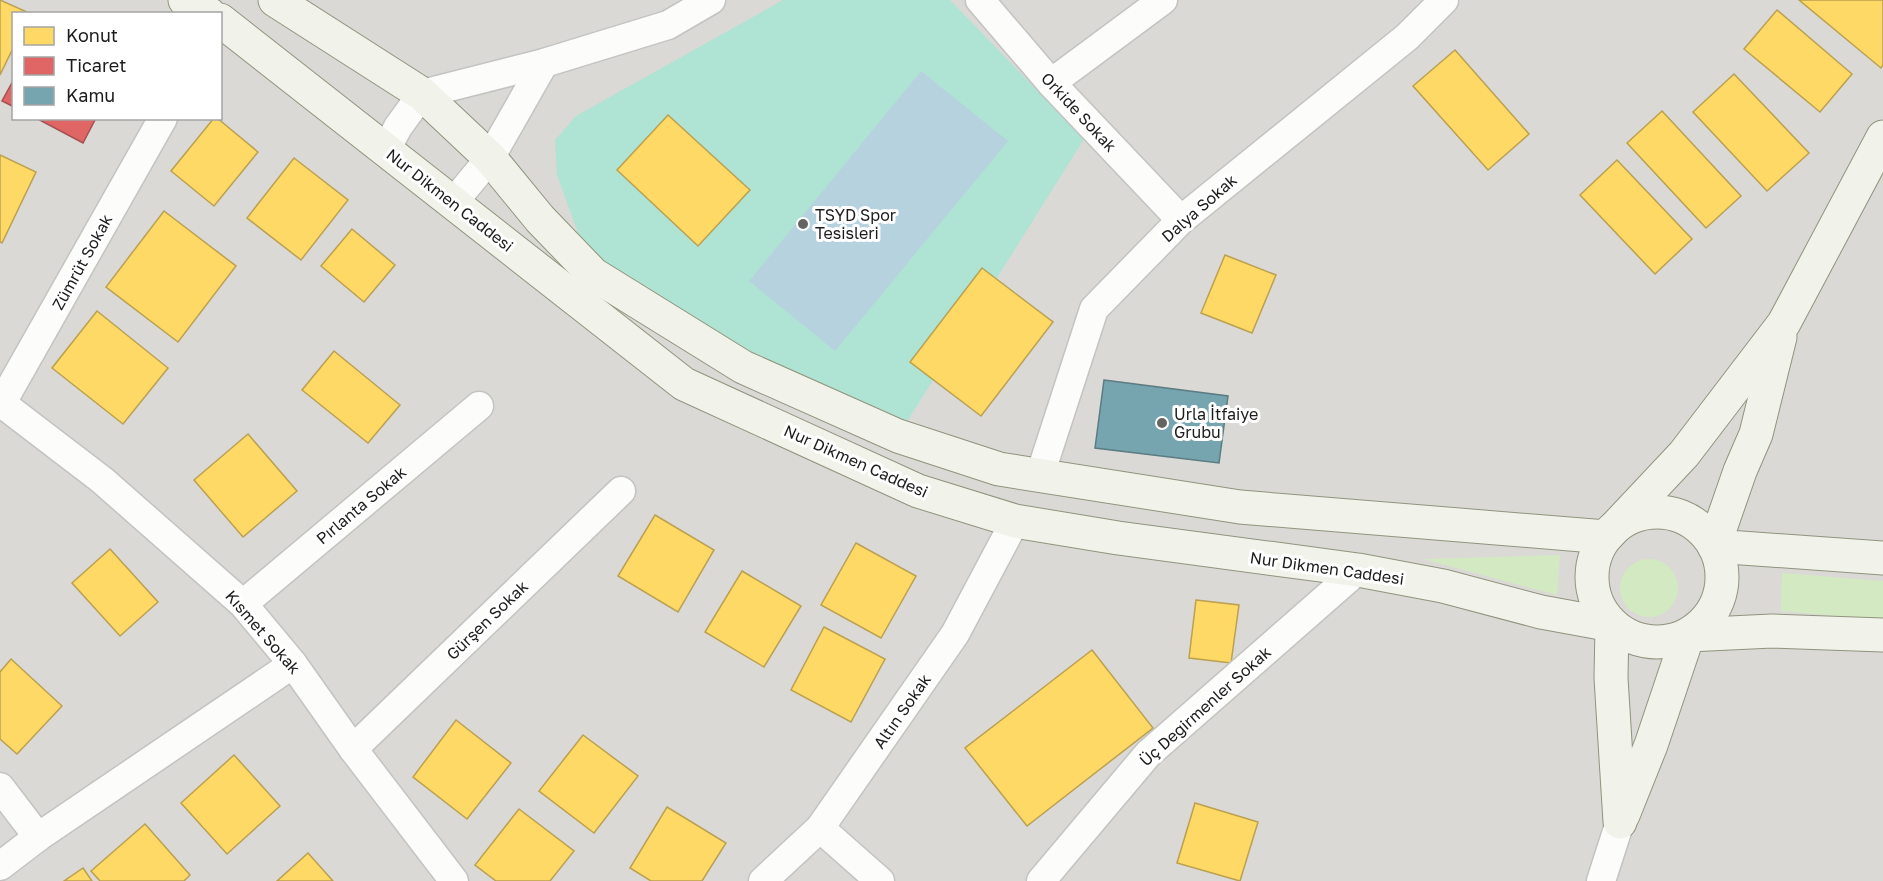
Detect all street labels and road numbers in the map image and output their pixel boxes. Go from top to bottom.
street label: Orkide Sokak [1037,68,1121,156]
street label: Nur Dikmen Caddesi [383,144,517,256]
street label: Dalya Sokak [1157,170,1241,246]
street label: Zümrüt Sokak [47,211,117,313]
street label: Nur Dikmen Caddesi [781,420,931,502]
street label: Pırlanta Sokak [312,462,410,548]
street label: Nur Dikmen Caddesi [1249,547,1405,589]
street label: Gürşen Sokak [442,576,532,664]
street label: Kısmet Sokak [221,586,305,678]
street label: Üç Değirmenler Sokak [1135,642,1275,770]
street label: Altın Sokak [869,670,935,752]

